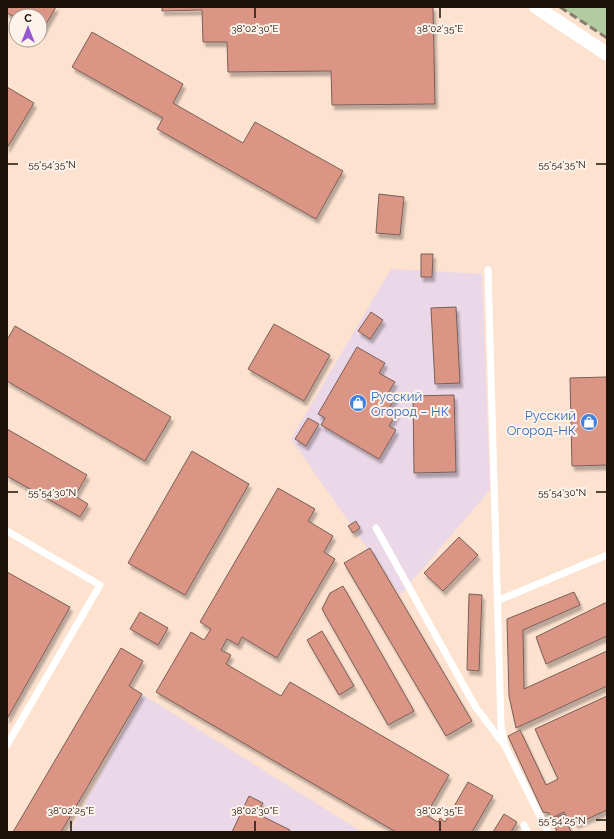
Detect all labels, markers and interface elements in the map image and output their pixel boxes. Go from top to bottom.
north arrow [8,8,48,48]
text: С [24,12,32,25]
text: 38°02'30"E [231,23,279,34]
text: 38°02'35"E [417,23,463,34]
text: 55°54'35"N [28,159,76,170]
text: 55°54'35"N [538,159,586,170]
place label: Русский Огород – НК [371,389,449,419]
shop icon: Русский Огород – НК [348,393,368,413]
place label: Русский Огород-НК [507,408,576,438]
shop icon: Русский Огород-НК [579,412,599,432]
text: 55°54'30"N [28,487,76,498]
text: 55°54'30"N [538,487,586,498]
text: 38°02'25"E [48,805,94,816]
text: 38°02'30"E [231,805,279,816]
text: 38°02'35"E [417,805,463,816]
text: 55°54'25"N [538,815,586,826]

